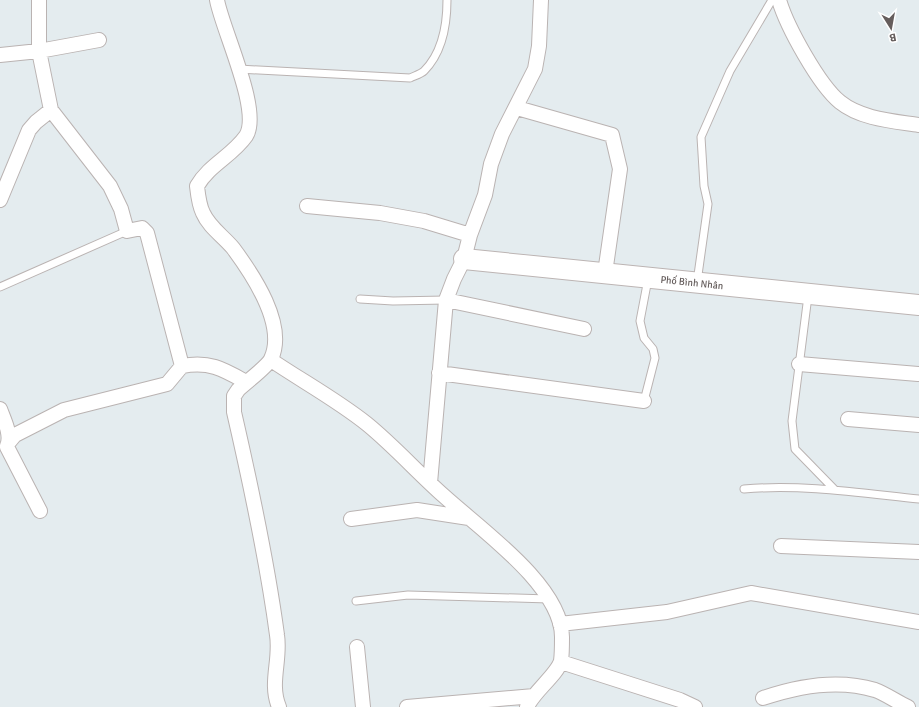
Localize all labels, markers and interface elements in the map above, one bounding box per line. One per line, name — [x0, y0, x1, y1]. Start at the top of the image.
north arrow — [871, 8, 911, 48]
text: B — [888, 30, 897, 44]
street label: Phố Bình Nhân — [660, 274, 724, 292]

